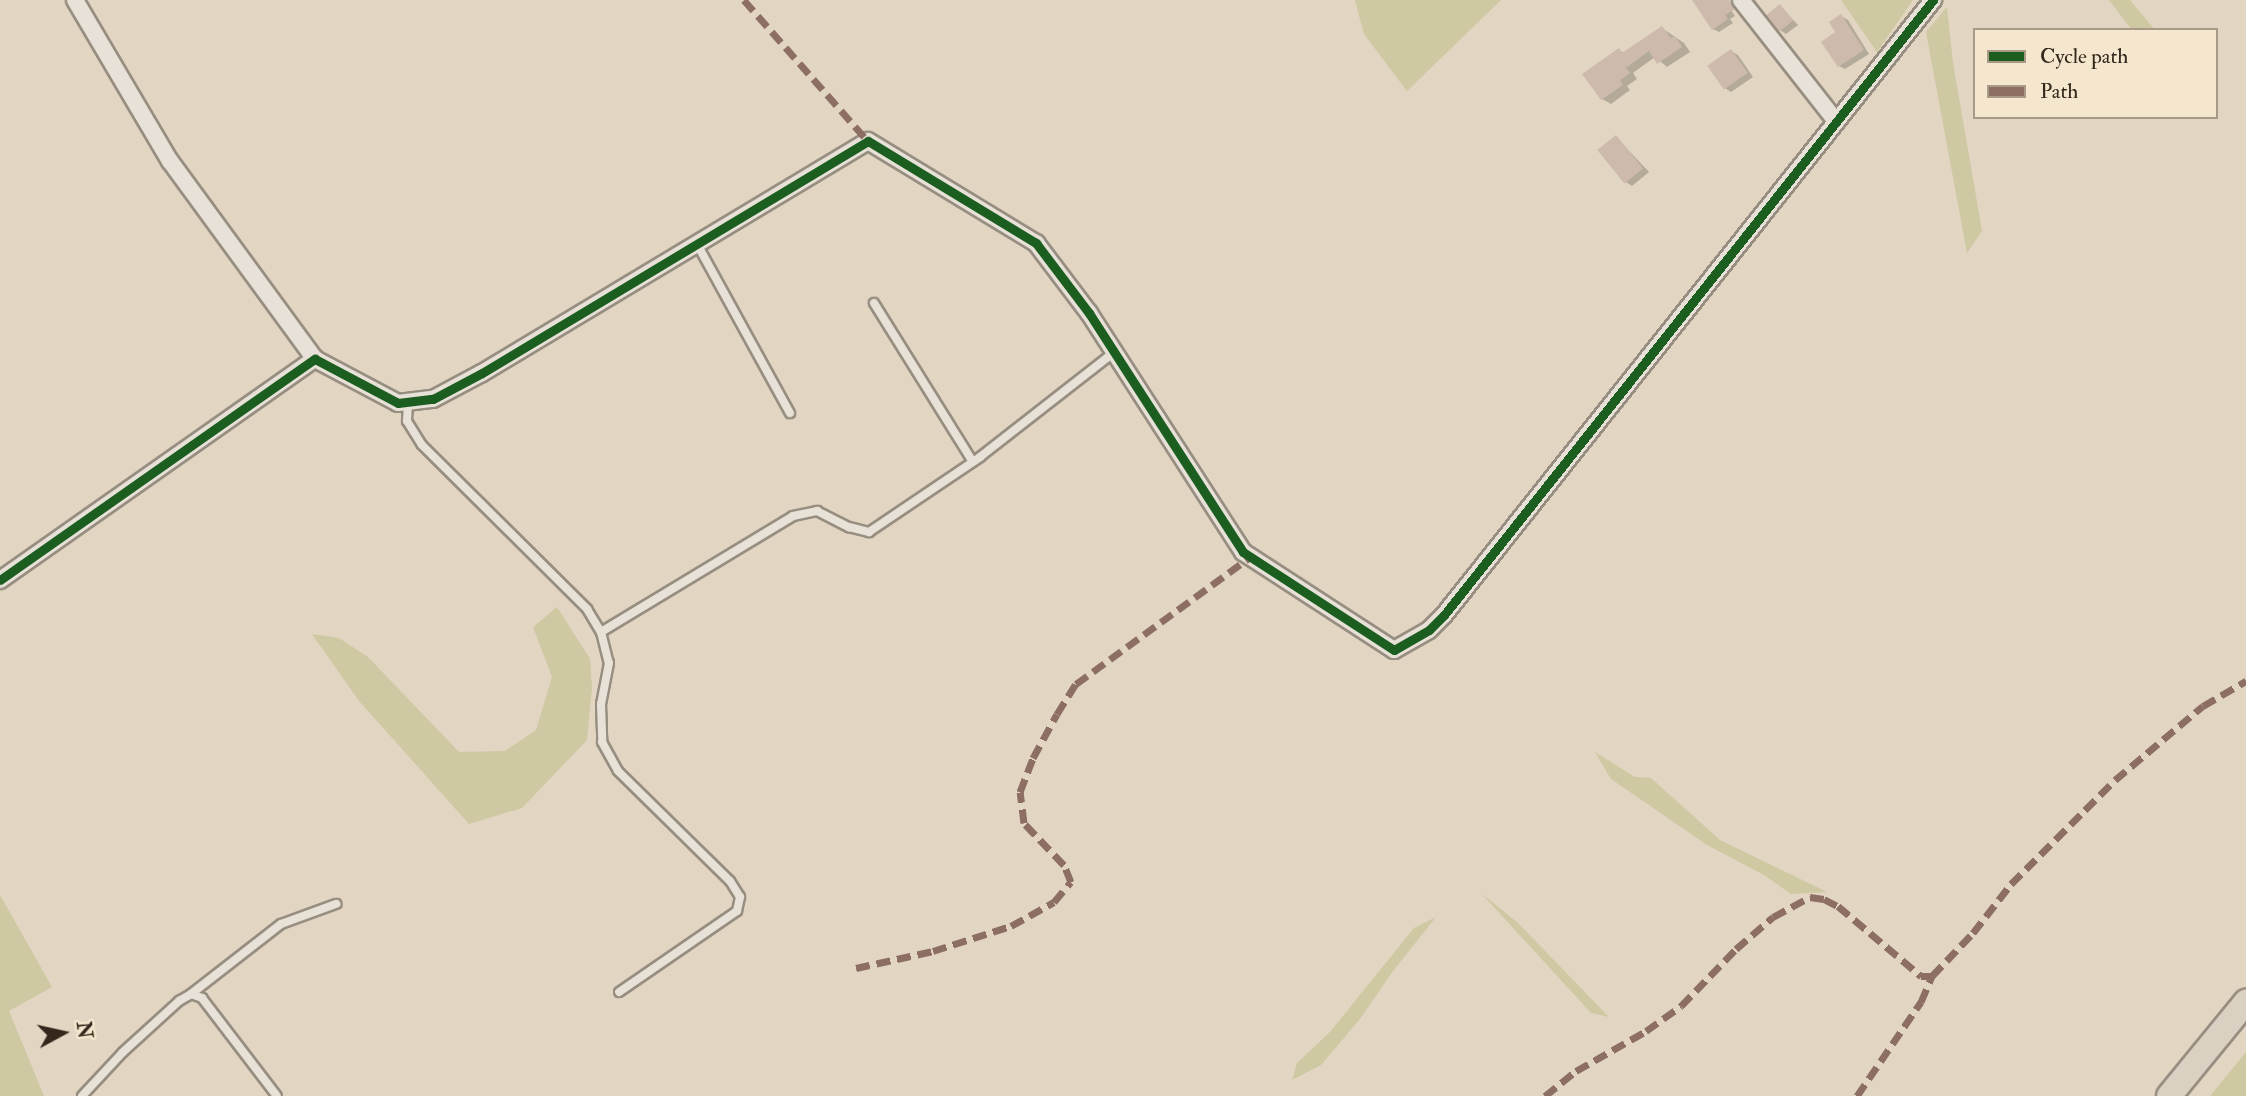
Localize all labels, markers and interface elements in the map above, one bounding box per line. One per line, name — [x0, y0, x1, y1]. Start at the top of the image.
legend — [1973, 28, 2218, 119]
text: Cycle path — [2040, 43, 2128, 70]
text: Path — [2040, 78, 2078, 105]
north arrow — [28, 998, 98, 1068]
text: N — [71, 1020, 97, 1040]

